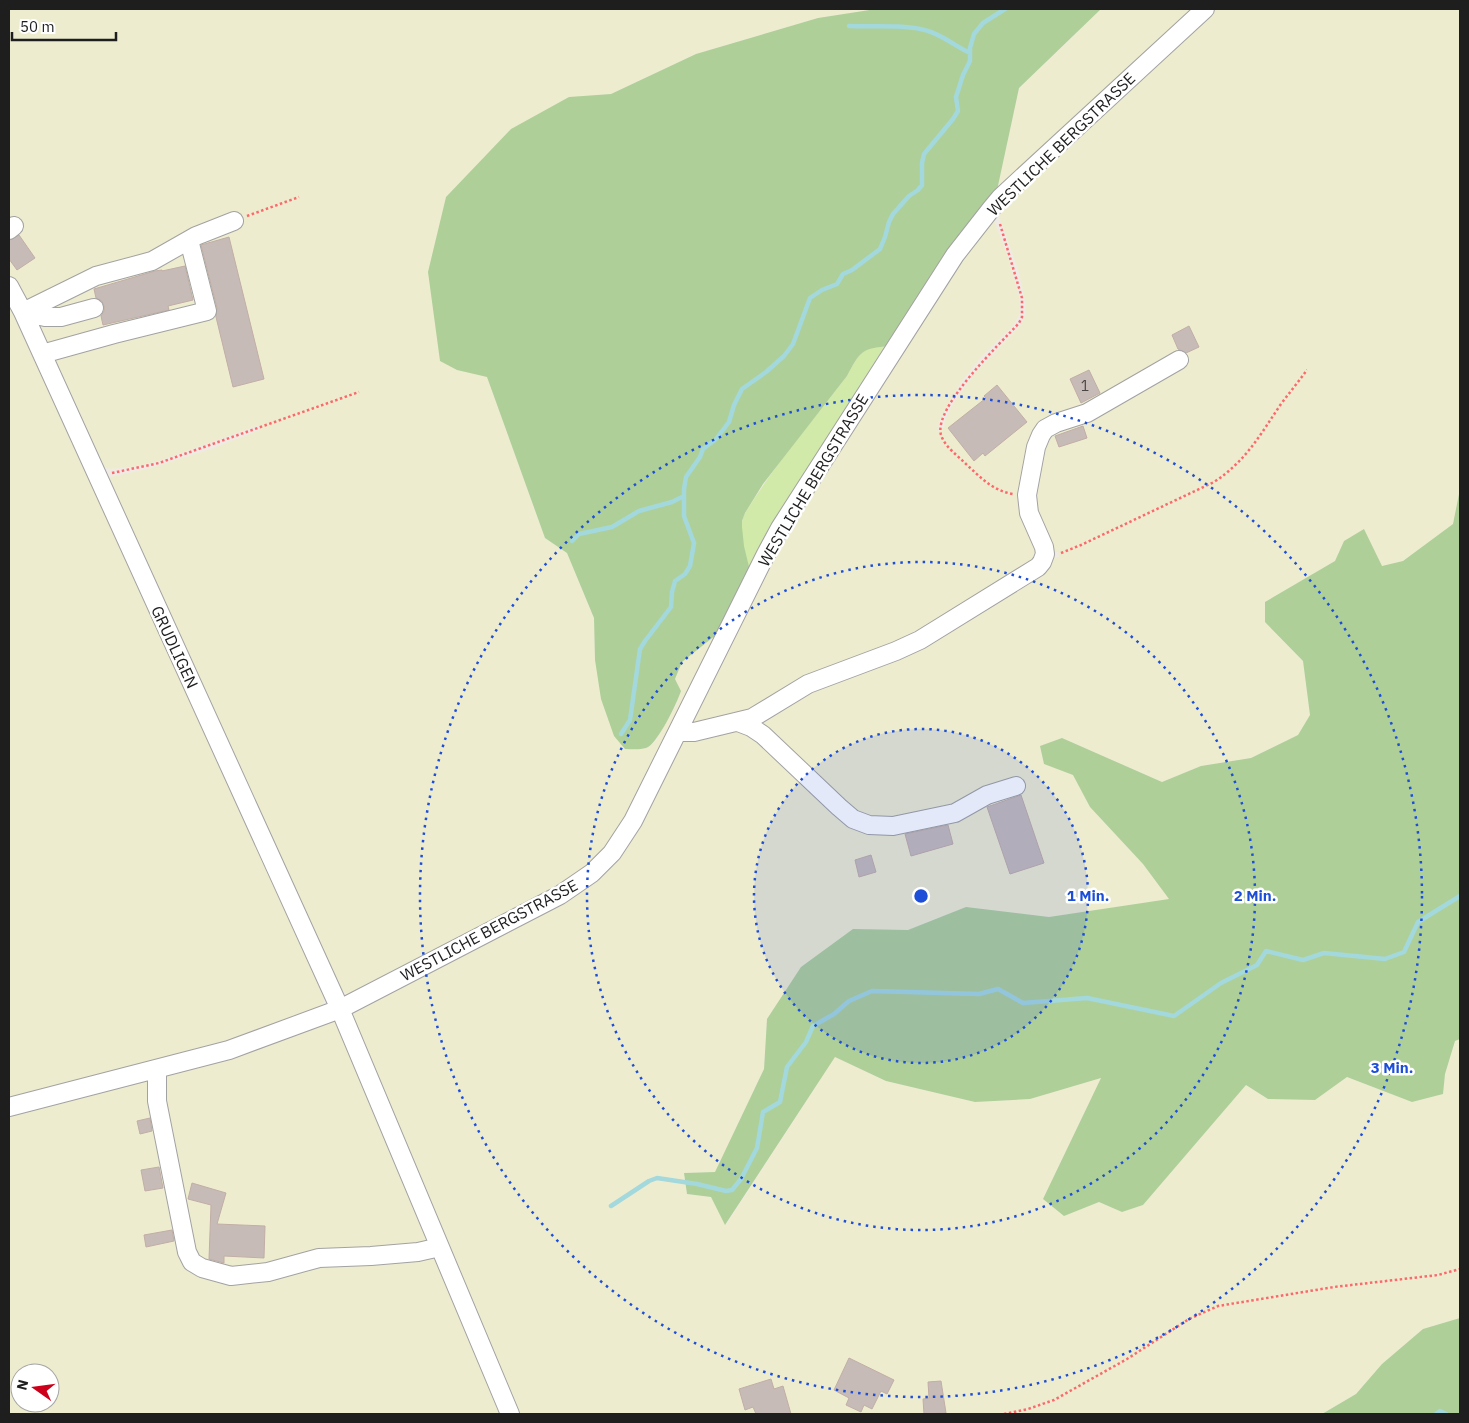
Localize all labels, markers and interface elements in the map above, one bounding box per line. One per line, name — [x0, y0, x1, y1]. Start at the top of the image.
scale bar — [12, 10, 116, 42]
text: 50 m — [20, 17, 55, 36]
street label: WESTLICHE BERGSTRASSE — [983, 68, 1139, 220]
house number: 1 — [1081, 377, 1089, 395]
street label: WESTLICHE BERGSTRASSE — [753, 390, 873, 570]
street label: GRUDLIGEN — [147, 602, 203, 692]
street label: WESTLICHE BERGSTRASSE — [397, 875, 581, 985]
text: 1 Min. — [1067, 886, 1109, 905]
text: 2 Min. — [1234, 886, 1276, 905]
centre of rings — [912, 887, 930, 905]
text: 3 Min. — [1371, 1058, 1413, 1077]
north arrow — [10, 1363, 60, 1413]
text: N — [12, 1378, 32, 1392]

